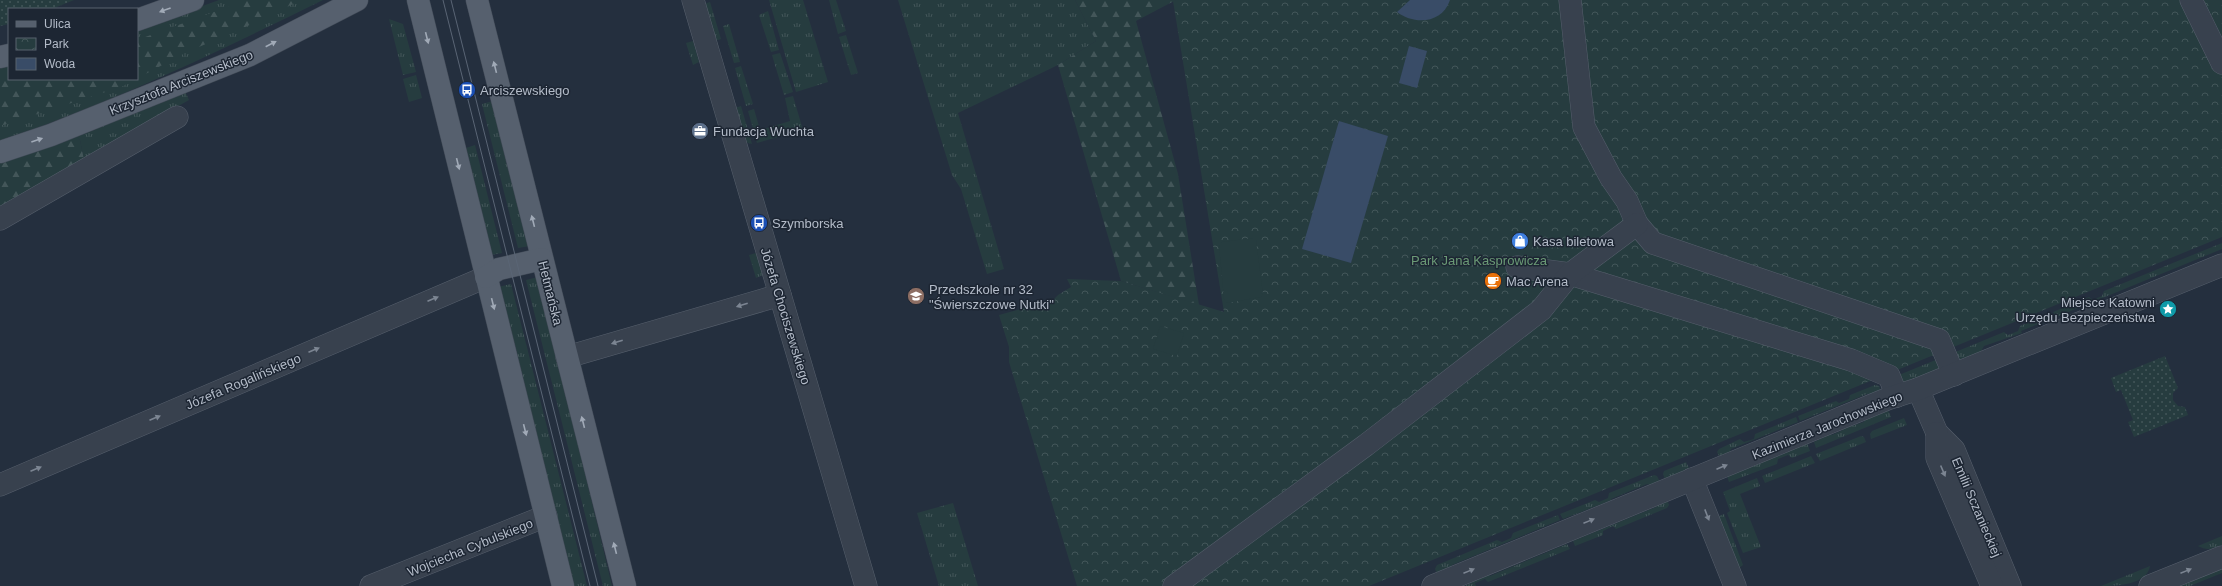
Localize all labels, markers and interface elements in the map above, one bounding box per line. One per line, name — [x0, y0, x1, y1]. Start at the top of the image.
legend — [8, 8, 138, 80]
one-way arrow — [159, 8, 171, 14]
text: Ulica — [44, 17, 71, 31]
one-way arrow — [424, 32, 430, 44]
text: Park — [44, 37, 70, 51]
one-way arrow — [265, 41, 277, 47]
street label: Krzysztofa Arciszewskiego — [107, 47, 255, 118]
text: Woda — [44, 57, 75, 71]
one-way arrow — [492, 61, 498, 73]
bus stop icon: Arciszewskiego — [457, 80, 477, 100]
place label: Arciszewskiego — [480, 83, 570, 98]
office icon: Fundacja Wuchta — [690, 121, 710, 141]
place label: Fundacja Wuchta — [713, 124, 815, 139]
one-way arrow — [31, 136, 43, 142]
one-way arrow — [456, 158, 462, 170]
bus stop icon: Szymborska — [749, 213, 769, 233]
one-way arrow — [530, 214, 536, 226]
place label: Szymborska — [772, 216, 844, 231]
shop icon: Kasa biletowa — [1510, 231, 1530, 251]
place label: Kasa biletowa — [1533, 234, 1615, 249]
street label: Józefa Chociszewskiego — [758, 246, 814, 386]
park label: Park Jana Kasprowicza — [1411, 253, 1548, 268]
street label: Hetmańska — [535, 259, 566, 328]
cafe icon: Mac Arena — [1483, 271, 1503, 291]
place label: Mac Arena — [1506, 274, 1569, 289]
place label: Przedszkole nr 32 "Świerszczowe Nutki" — [929, 282, 1054, 312]
school or university icon: Przedszkole nr 32 "Świerszczowe Nutki" — [906, 286, 926, 306]
place label: Miejsce Katowni Urzędu Bezpieczeństwa — [2016, 295, 2156, 325]
one-way arrow — [427, 296, 439, 303]
one-way arrow — [490, 298, 496, 310]
place icon: Miejsce Katowni Urzędu Bezpieczeństwa — [2158, 299, 2178, 319]
one-way arrow — [736, 302, 748, 308]
one-way arrow — [611, 339, 623, 345]
one-way arrow — [308, 347, 320, 353]
street label: Józefa Rogalińskiego — [183, 350, 303, 413]
street label: Kazimierza Jarochowskiego — [1750, 388, 1905, 463]
one-way arrow — [150, 415, 161, 421]
one-way arrow — [580, 416, 586, 428]
one-way arrow — [522, 424, 528, 436]
street label: Emilii Sczanieckiej — [1949, 455, 2004, 559]
one-way arrow — [1717, 463, 1729, 469]
one-way arrow — [1940, 465, 1946, 476]
one-way arrow — [30, 466, 41, 472]
one-way arrow — [1704, 510, 1710, 521]
street label: Wojciecha Cybulskiego — [405, 515, 535, 580]
one-way arrow — [1584, 518, 1596, 524]
one-way arrow — [612, 542, 618, 554]
one-way arrow — [1463, 568, 1474, 574]
one-way arrow — [2180, 568, 2192, 574]

